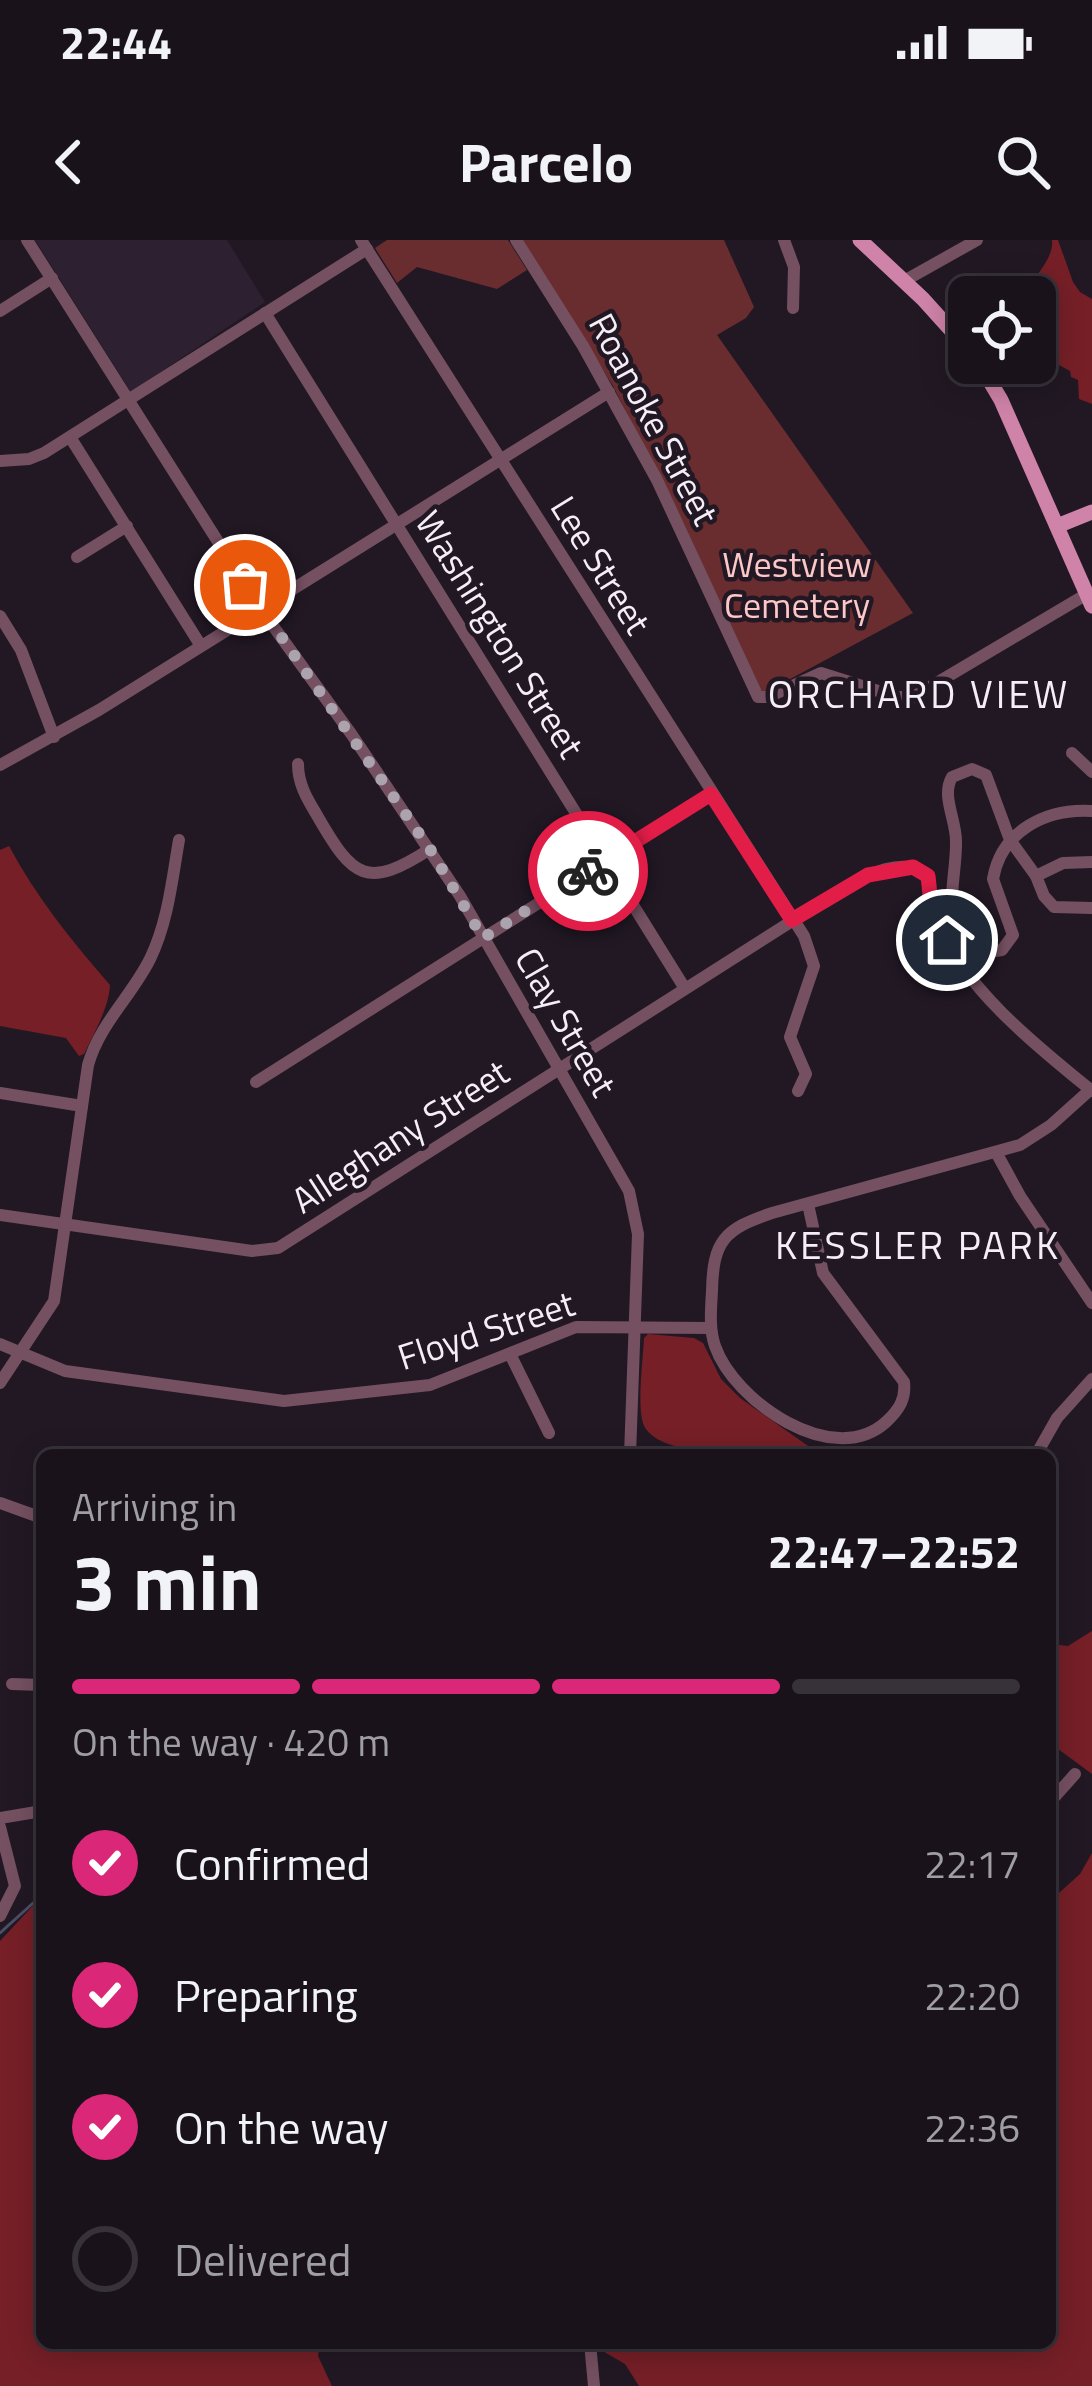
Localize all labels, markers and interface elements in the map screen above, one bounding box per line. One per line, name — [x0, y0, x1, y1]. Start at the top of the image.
text: 22:44 — [60, 8, 172, 76]
text: Parcelo — [459, 121, 633, 203]
icon: back — [36, 129, 102, 195]
icon: search — [990, 129, 1056, 195]
map controls — [948, 276, 1056, 384]
button: locate — [948, 276, 1056, 384]
street label: Roanoke Street — [575, 303, 734, 535]
street label: Lee Street — [537, 485, 666, 645]
street label: Washington Street — [402, 499, 599, 769]
pin — [194, 534, 296, 636]
park label: Westview Cemetery — [722, 536, 872, 632]
icon: bag — [212, 552, 278, 618]
district label: ORCHARD VIEW — [768, 664, 1070, 723]
courier — [528, 811, 648, 931]
icon: bike — [555, 838, 621, 904]
pin — [896, 889, 998, 991]
icon: home — [914, 907, 980, 973]
street label: Clay Street — [502, 937, 631, 1107]
street label: Alleghany Street — [280, 1044, 520, 1227]
district label: KESSLER PARK — [775, 1215, 1061, 1274]
street label: Floyd Street — [390, 1275, 582, 1384]
text: Arriving in — [72, 1477, 237, 1536]
text: 22:47–22:52 — [768, 1517, 1020, 1585]
text: 3 min — [72, 1522, 262, 1640]
text: On the way · 420 m — [72, 1712, 390, 1771]
text: Confirmed — [174, 1829, 370, 1897]
icon: check — [72, 1830, 138, 1896]
text: 22:17 — [924, 1834, 1020, 1893]
text: Preparing — [174, 1961, 358, 2029]
icon: check — [72, 1962, 138, 2028]
text: 22:20 — [924, 1966, 1020, 2025]
text: On the way — [174, 2093, 388, 2161]
icon: check — [72, 2094, 138, 2160]
text: 22:36 — [924, 2098, 1020, 2157]
text: Delivered — [174, 2225, 352, 2293]

